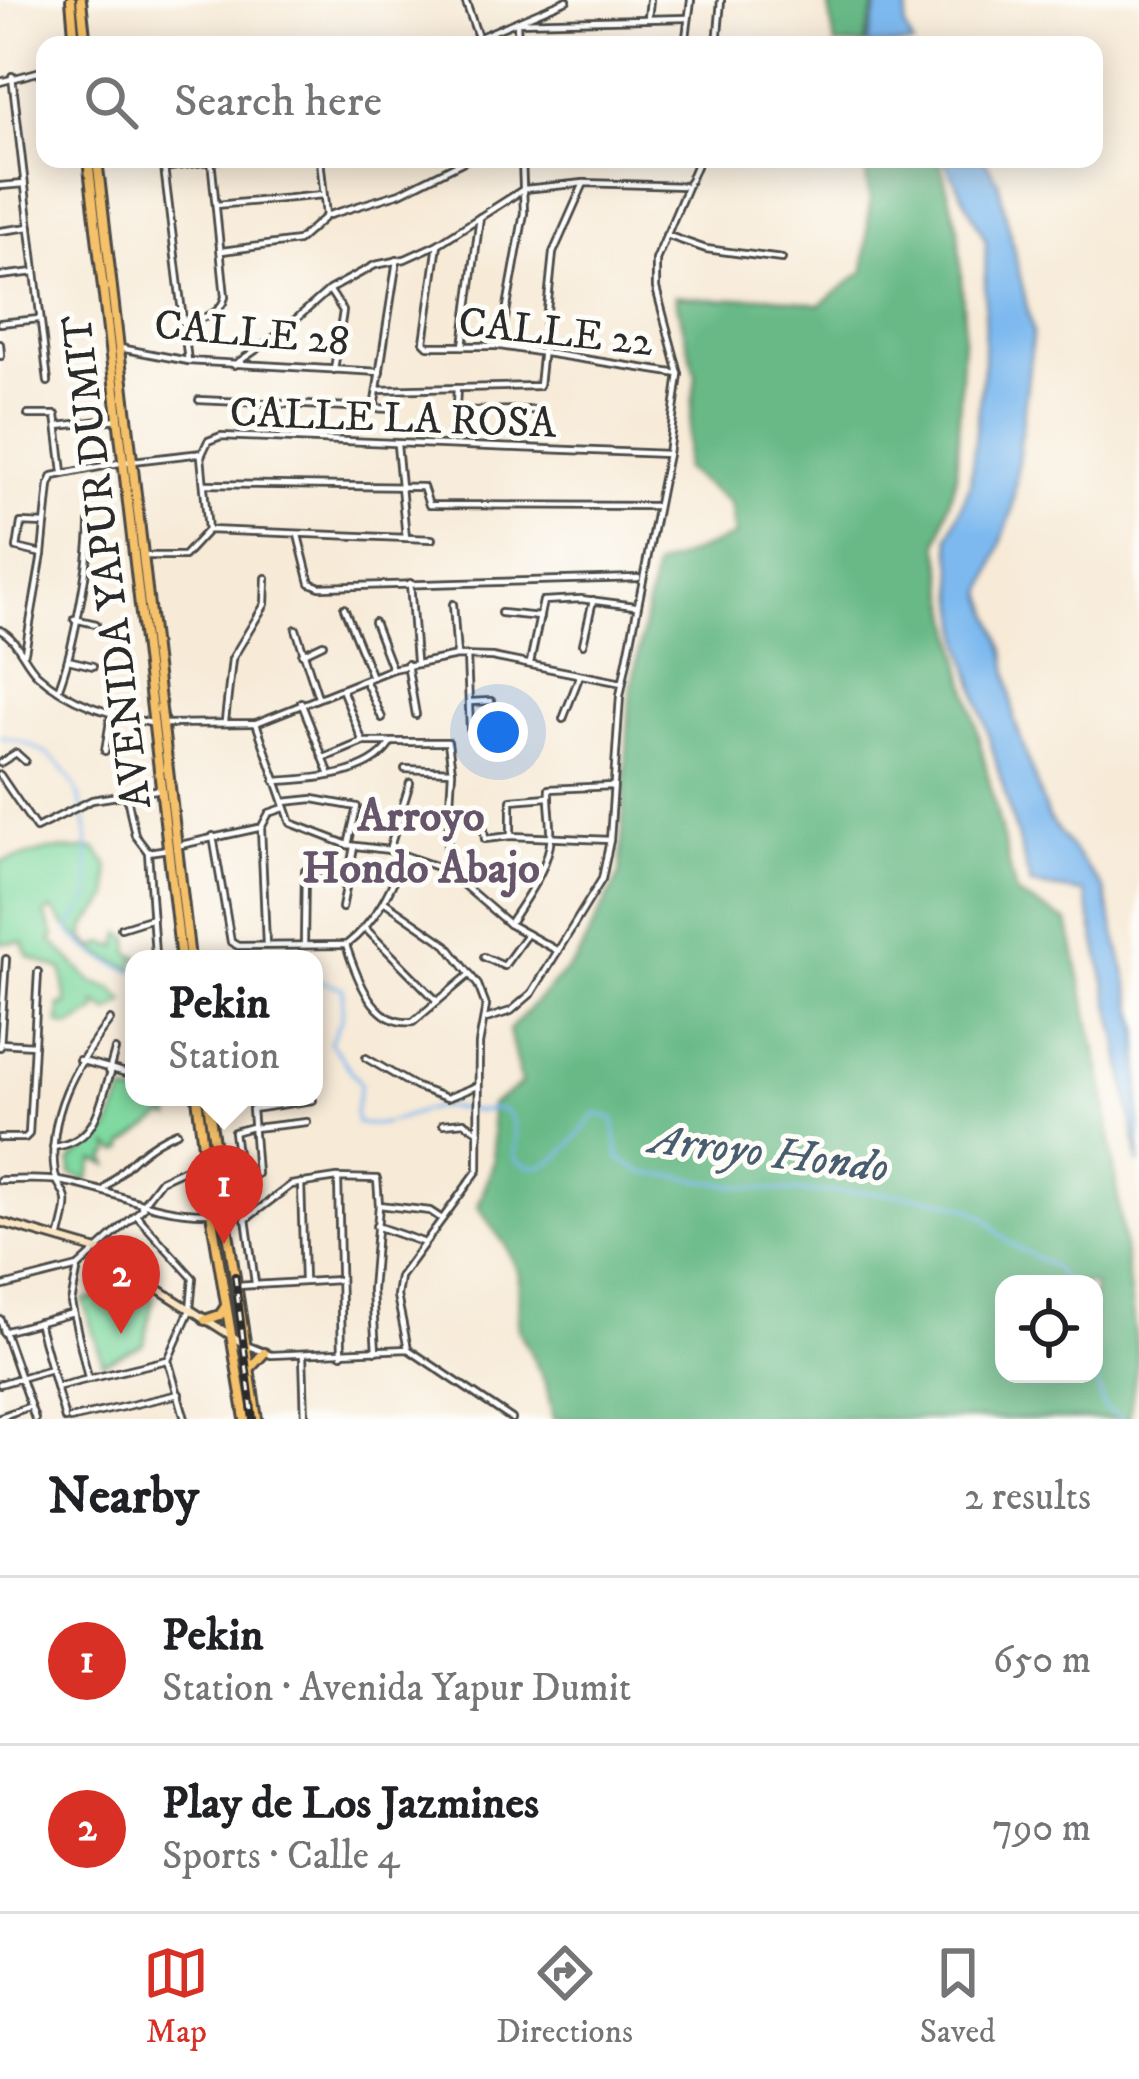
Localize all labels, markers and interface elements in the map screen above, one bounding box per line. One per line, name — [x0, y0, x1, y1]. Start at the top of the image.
search box — [36, 36, 1103, 168]
icon: search — [78, 69, 144, 135]
text: Search here — [174, 74, 382, 130]
street label: CALLE 22 — [456, 297, 656, 369]
street label: CALLE 28 — [152, 300, 351, 368]
street label: AVENIDA YAPUR DUMIT — [52, 312, 164, 812]
street label: CALLE LA ROSA — [229, 387, 558, 451]
your location — [468, 702, 528, 762]
district label: Arroyo Hondo Abajo — [302, 789, 540, 898]
popup — [125, 950, 323, 1106]
text: Pekin — [168, 976, 270, 1032]
text: Station — [168, 1032, 280, 1081]
water label: Arroyo Hondo — [642, 1111, 892, 1196]
pin: 1 — [185, 1145, 263, 1244]
pin: 2 — [82, 1235, 160, 1334]
map controls — [995, 1275, 1103, 1383]
button: locate — [995, 1275, 1103, 1383]
text: Nearby — [48, 1465, 199, 1529]
text: 2 results — [964, 1473, 1091, 1522]
text: Pekin — [162, 1608, 264, 1664]
text: 1 — [80, 1636, 94, 1685]
text: 650 m — [993, 1636, 1091, 1685]
text: Station · Avenida Yapur Dumit — [162, 1664, 631, 1713]
text: Play de Los Jazmines — [162, 1776, 539, 1832]
text: 2 — [77, 1804, 97, 1853]
text: 790 m — [992, 1804, 1091, 1853]
text: Sports · Calle 4 — [162, 1832, 400, 1881]
tab: Map — [143, 1940, 209, 2053]
tab: Directions — [496, 1940, 633, 2053]
tab: Saved — [920, 1940, 996, 2053]

